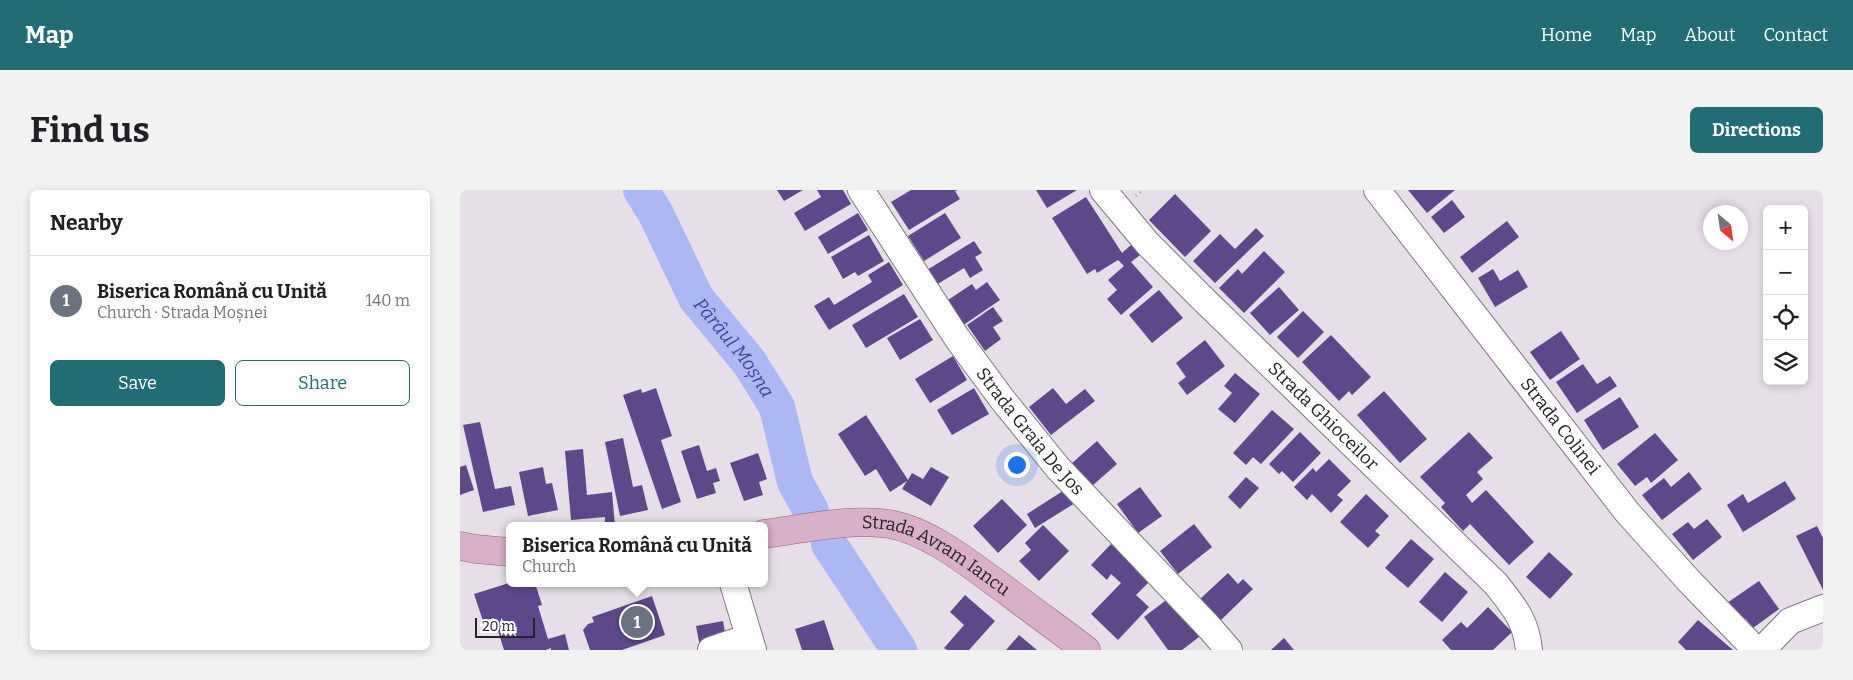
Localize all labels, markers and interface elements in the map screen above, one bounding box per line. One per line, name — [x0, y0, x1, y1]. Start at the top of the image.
text: Map — [25, 21, 74, 49]
text: Home — [1541, 24, 1592, 46]
text: Map — [1620, 24, 1656, 46]
text: About — [1684, 24, 1735, 46]
text: Contact — [1763, 24, 1828, 46]
button: Directions — [1690, 107, 1823, 153]
text: Find us — [30, 109, 150, 151]
north arrow — [1703, 205, 1748, 250]
map controls — [1763, 205, 1808, 385]
button: + — [1763, 205, 1808, 250]
text: Nearby — [50, 210, 123, 236]
button: − — [1763, 250, 1808, 295]
text: Biserica Română cu Unită — [97, 280, 327, 303]
text: 1 — [63, 291, 69, 310]
text: 140 m — [365, 291, 410, 310]
water label: Pârâul Moșna — [689, 293, 780, 401]
button: locate — [1763, 295, 1808, 340]
text: Church · Strada Moșnei — [97, 303, 267, 322]
button: layers — [1763, 340, 1808, 385]
street label: Strada Ghioceilor — [1263, 357, 1383, 475]
button: Save — [50, 360, 225, 406]
button: Share — [235, 360, 410, 406]
street label: Strada Graia De Jos — [972, 363, 1089, 500]
street label: Strada Colinei — [1516, 373, 1605, 479]
your location — [1004, 452, 1030, 478]
street label: Strada Avram Iancu — [862, 511, 1014, 600]
popup — [506, 522, 768, 587]
text: Biserica Română cu Unită — [522, 534, 752, 557]
text: Church — [522, 557, 576, 576]
pin: 1 — [621, 603, 653, 641]
scale bar — [475, 615, 535, 638]
text: 20 m — [482, 618, 515, 635]

